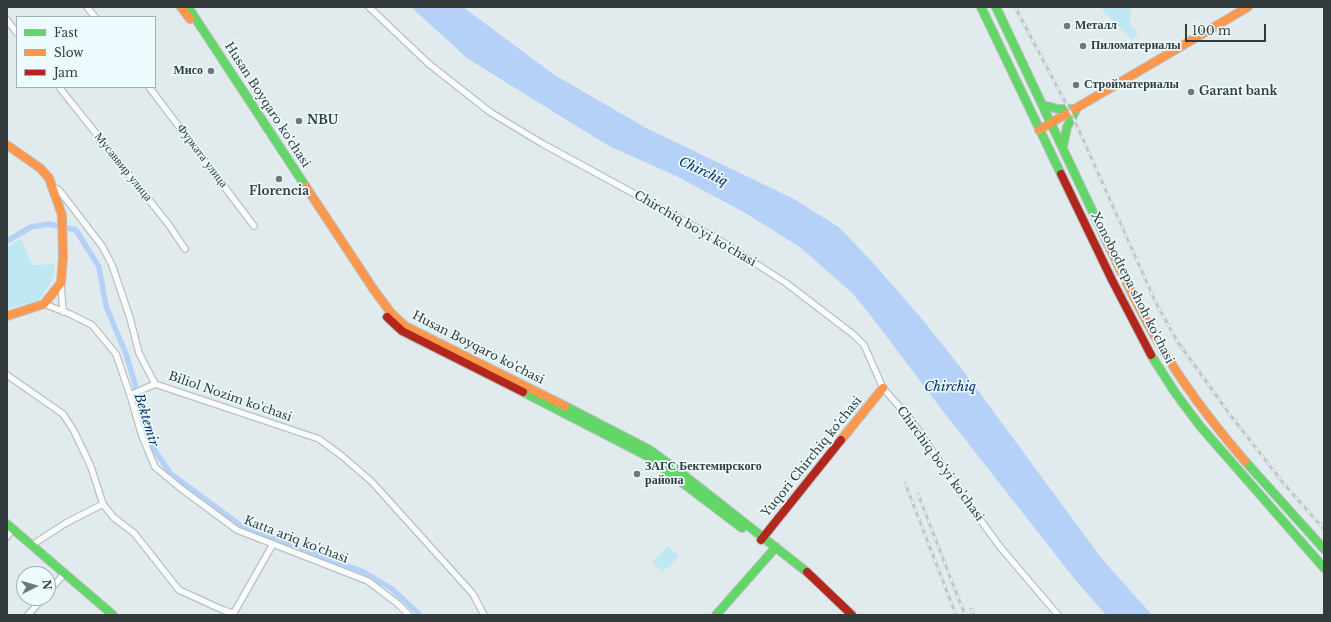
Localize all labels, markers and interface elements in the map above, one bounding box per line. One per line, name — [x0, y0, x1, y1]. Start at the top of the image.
legend — [16, 16, 156, 88]
scale bar — [1187, 16, 1268, 42]
place label: Металл — [1075, 19, 1117, 33]
marker: Металл — [1062, 21, 1072, 31]
text: 100 m — [1192, 23, 1231, 38]
text: Fast — [54, 25, 78, 40]
place label: Пиломатериалы — [1091, 39, 1181, 53]
street label: Husan Boyqaro ko'chasi — [221, 40, 313, 170]
marker: Пиломатериалы — [1078, 41, 1088, 51]
text: Slow — [54, 45, 83, 60]
place label: Мисо — [173, 64, 203, 78]
text: Jam — [54, 65, 78, 80]
marker: Мисо — [206, 66, 216, 76]
place label: Стройматериалы — [1084, 78, 1179, 92]
marker: Стройматериалы — [1071, 80, 1081, 90]
place label: Garant bank — [1199, 85, 1277, 99]
marker: Garant bank — [1186, 87, 1196, 97]
place label: NBU — [307, 114, 338, 128]
marker: NBU — [294, 116, 304, 126]
street label: Фурката улица — [173, 121, 231, 191]
street label: Мусаввир улица — [91, 130, 155, 204]
water label: Chirchiq — [676, 154, 730, 190]
marker: Florencia — [274, 174, 284, 184]
place label: Florencia — [249, 185, 309, 199]
street label: Chirchiq bo'yi ko'chasi — [631, 188, 759, 270]
street label: Xonobodtepa shoh ko'chasi — [1088, 210, 1176, 366]
street label: Husan Boyqaro ko'chasi — [410, 308, 546, 388]
street label: Biliol Nozim ko'chasi — [166, 369, 294, 425]
water label: Chirchiq — [924, 379, 976, 395]
water label: Bektemir — [131, 392, 161, 448]
street label: Yuqori Chirchiq ko'chasi — [759, 394, 865, 520]
street label: Chirchiq bo'yi ko'chasi — [893, 404, 987, 524]
place label: ЗАГС Бектемирского района — [645, 460, 762, 488]
marker: ЗАГС Бектемирского района — [632, 469, 642, 479]
street label: Katta ariq ko'chasi — [242, 513, 350, 567]
north arrow — [16, 566, 56, 606]
text: N — [39, 579, 54, 591]

